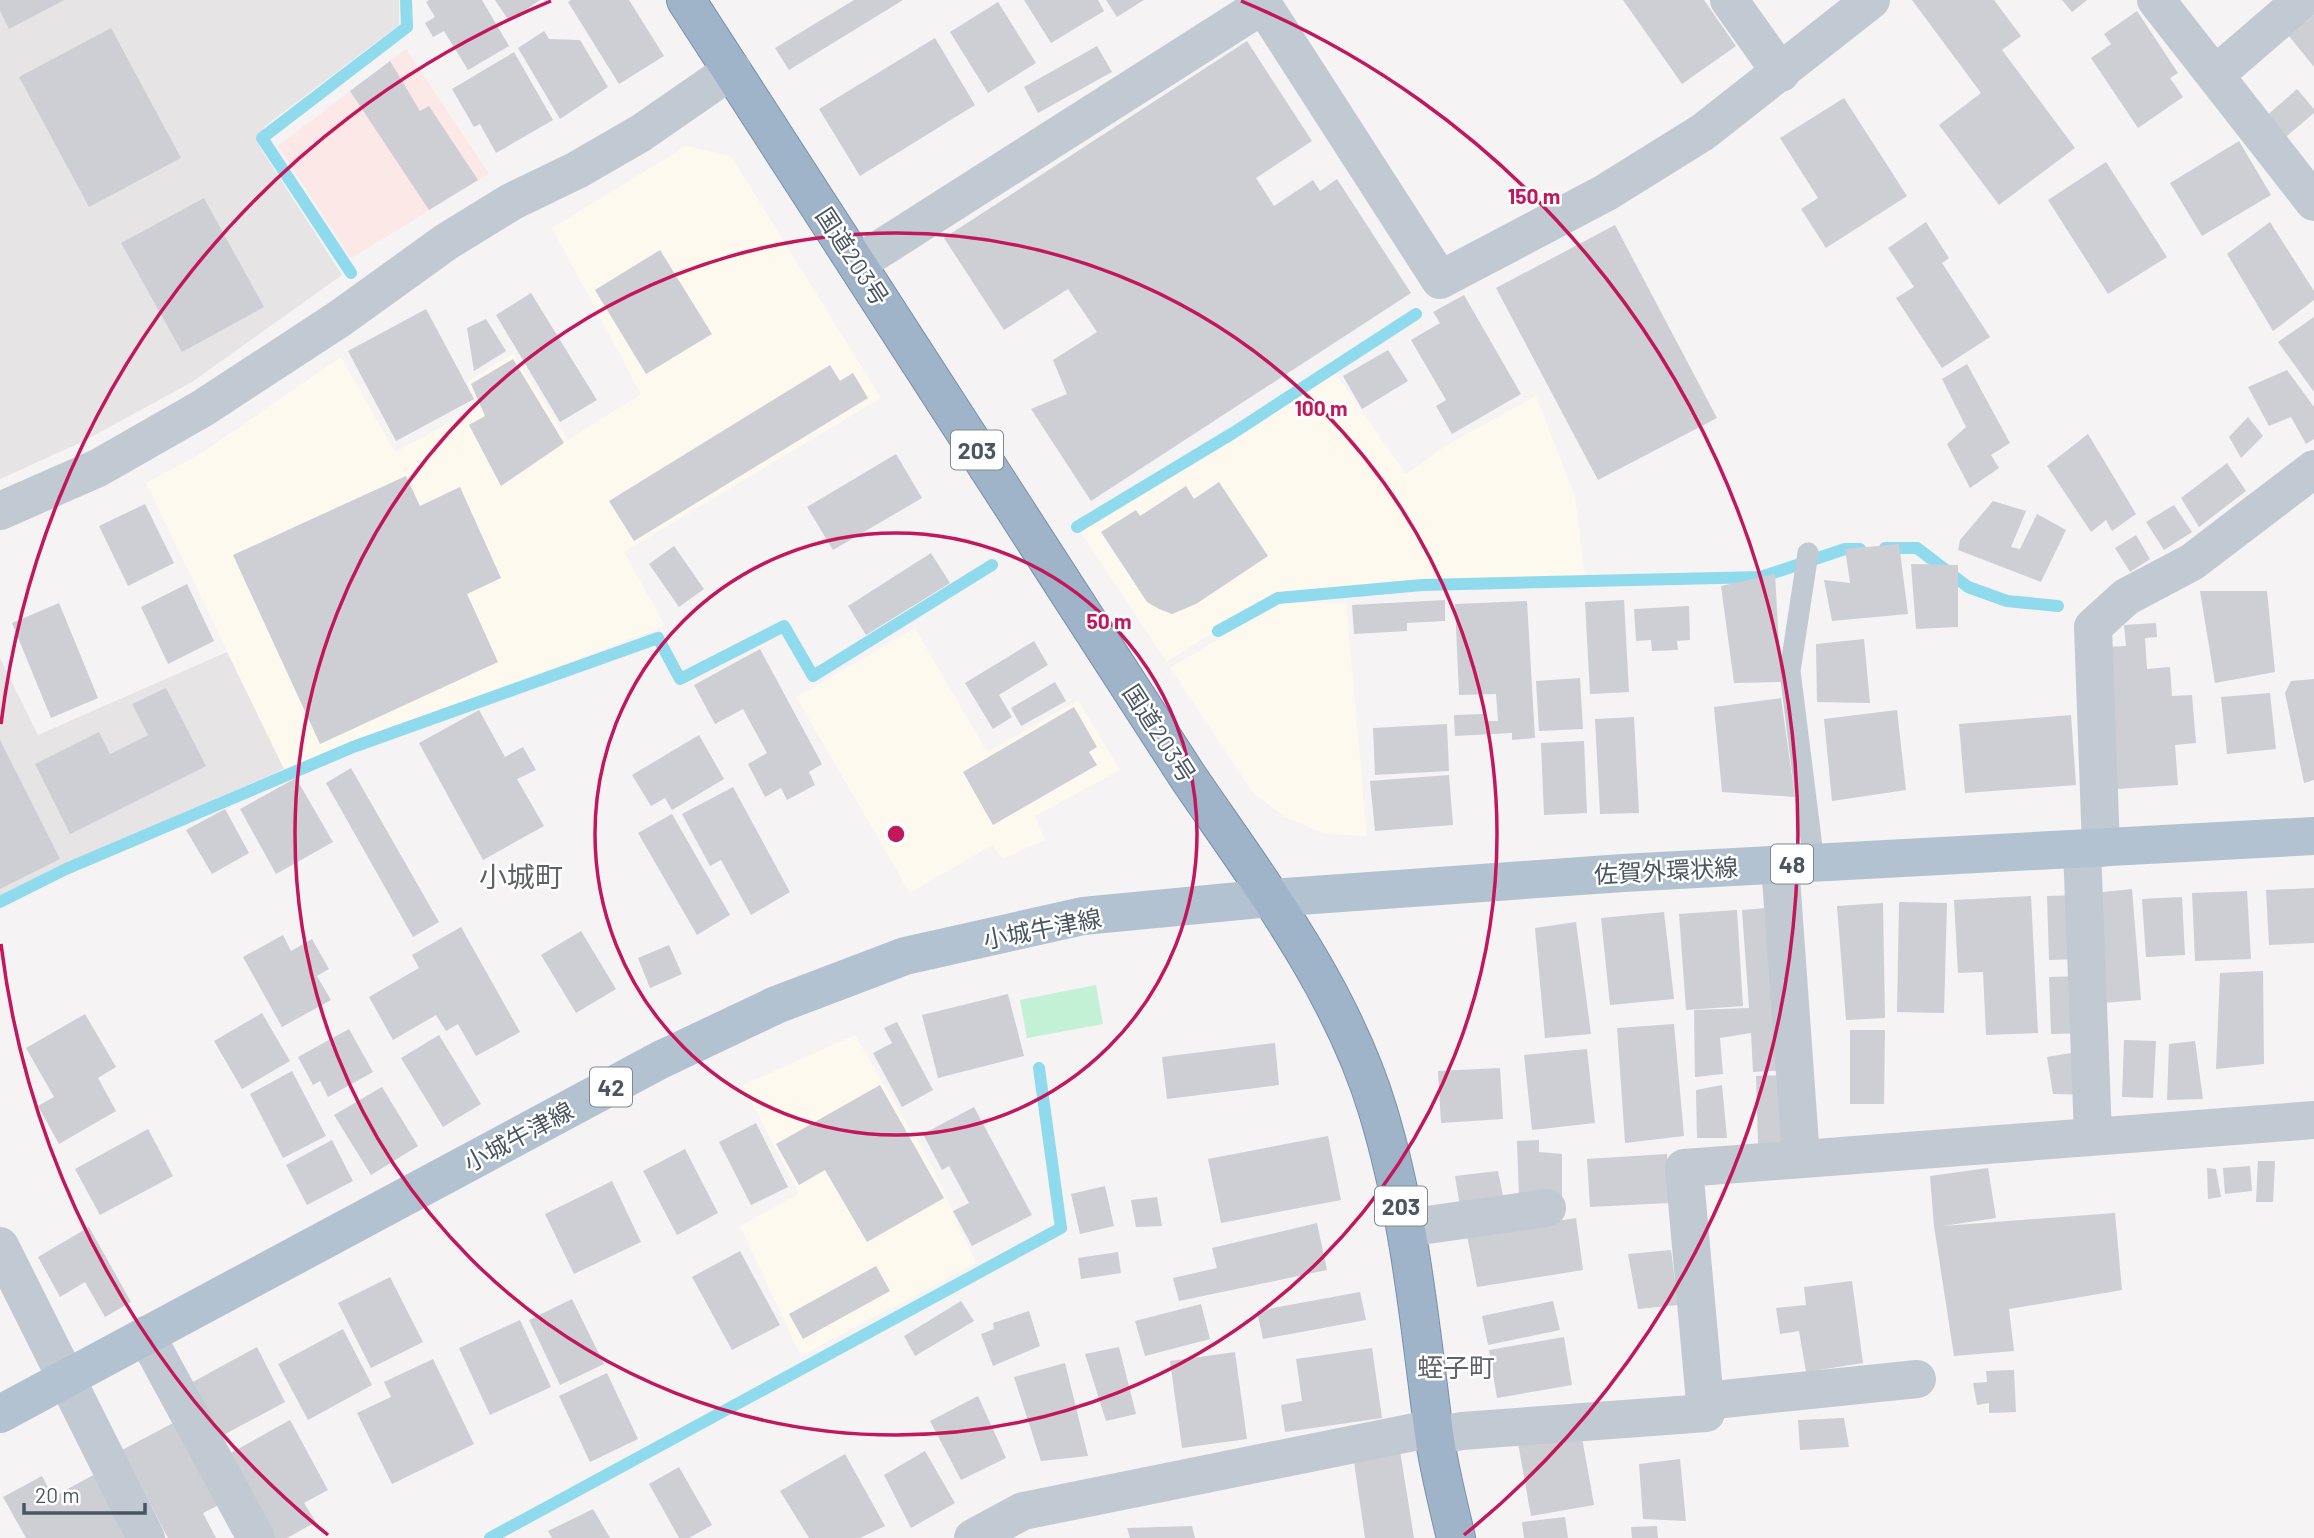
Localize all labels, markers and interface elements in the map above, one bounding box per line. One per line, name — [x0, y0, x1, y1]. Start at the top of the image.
text: 150 m — [1508, 183, 1560, 208]
street label: 国道203号 — [811, 202, 895, 310]
text: 100 m — [1294, 395, 1348, 420]
road number: 203 — [951, 431, 1003, 470]
text: 50 m — [1086, 608, 1132, 633]
street label: 国道203号 — [1118, 679, 1202, 787]
centre of rings — [884, 822, 908, 846]
road number: 48 — [1771, 844, 1813, 884]
street label: 佐賀外環状線 — [1593, 852, 1739, 888]
district label: 小城町 — [479, 859, 563, 893]
street label: 小城牛津線 — [980, 902, 1104, 954]
road number: 42 — [590, 1068, 632, 1106]
street label: 小城牛津線 — [458, 1095, 578, 1177]
road number: 203 — [1375, 1186, 1427, 1226]
district label: 蛭子町 — [1417, 1351, 1495, 1382]
scale bar — [24, 1472, 145, 1516]
text: 20 m — [35, 1482, 80, 1507]

